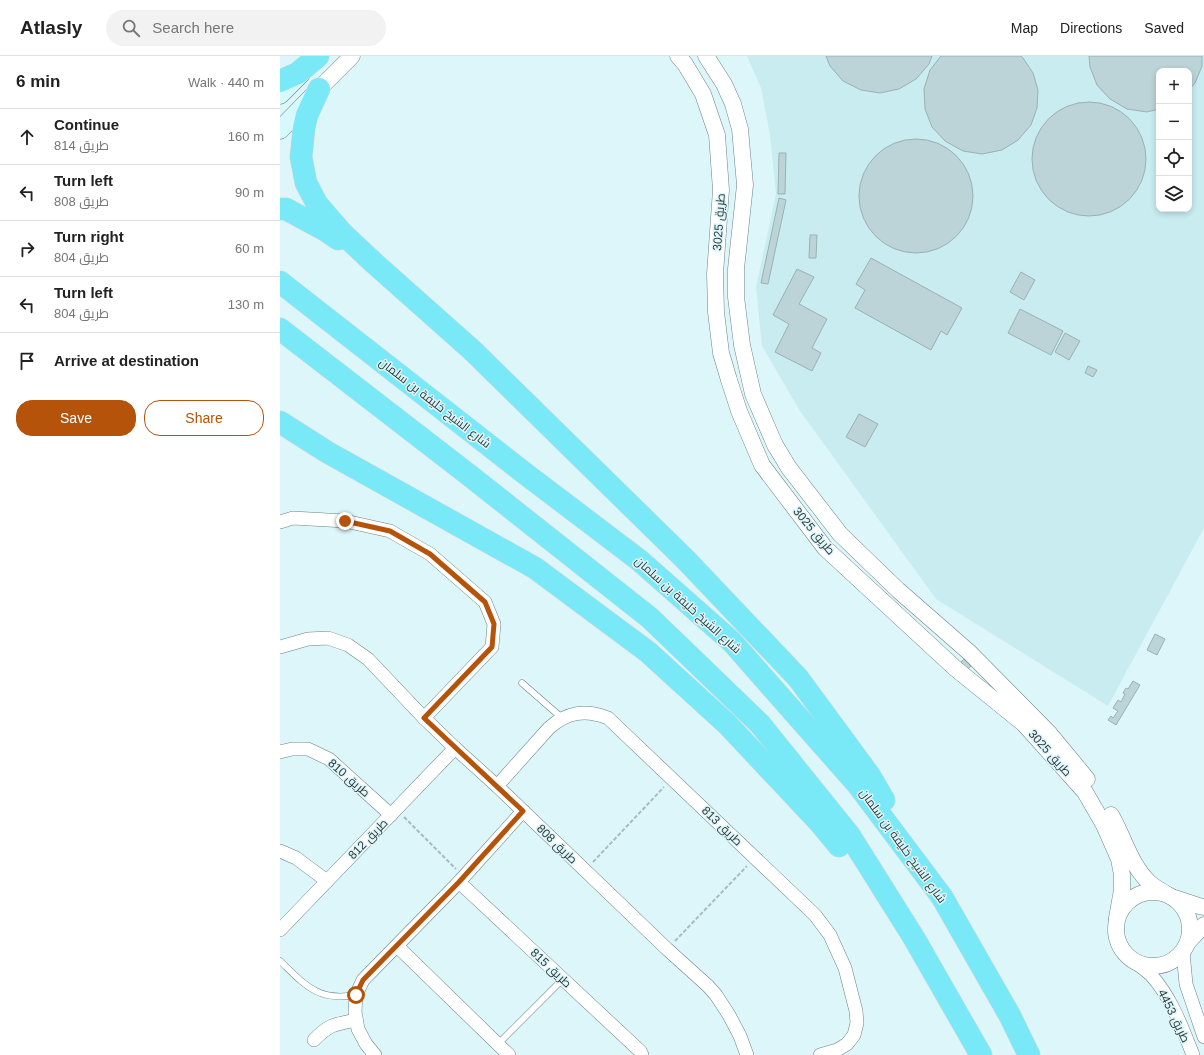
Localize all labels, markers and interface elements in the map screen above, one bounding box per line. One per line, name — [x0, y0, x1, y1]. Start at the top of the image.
search box — [106, 10, 386, 46]
text: Atlasly — [20, 17, 82, 38]
icon: search — [120, 17, 142, 39]
text: Search here — [152, 19, 234, 36]
text: Map — [1011, 20, 1038, 36]
text: Directions — [1060, 20, 1122, 36]
text: Saved — [1144, 20, 1184, 36]
map controls — [1156, 68, 1192, 212]
button: + — [1156, 68, 1192, 104]
text: 6 min — [16, 72, 60, 91]
text: Walk · 440 m — [188, 75, 264, 90]
button: − — [1156, 104, 1192, 140]
text: Continue — [54, 116, 119, 133]
icon: ahead — [16, 126, 38, 148]
text: 160 m — [228, 129, 264, 144]
text: طريق 814 — [54, 138, 109, 153]
button: locate — [1156, 140, 1192, 176]
text: Turn left — [54, 172, 113, 189]
button: layers — [1156, 176, 1192, 212]
icon: left — [16, 182, 38, 204]
text: 90 m — [235, 185, 264, 200]
street label: طريق 3025 — [710, 193, 728, 251]
text: طريق 808 — [54, 194, 109, 209]
text: Turn right — [54, 228, 124, 245]
icon: right — [16, 238, 38, 260]
text: 60 m — [235, 241, 264, 256]
text: طريق 804 — [54, 250, 109, 265]
text: Turn left — [54, 284, 113, 301]
icon: left — [16, 294, 38, 316]
text: 130 m — [228, 297, 264, 312]
text: طريق 804 — [54, 306, 109, 321]
icon: arrive — [16, 350, 38, 372]
text: Arrive at destination — [54, 352, 199, 369]
street label: شارع الشيخ خليفة بن سلمان — [376, 355, 494, 452]
button: Save — [16, 400, 136, 436]
button: Share — [144, 400, 264, 436]
street label: طريق 3025 — [790, 504, 838, 558]
route end — [336, 512, 354, 530]
street label: شارع الشيخ خليفة بن سلمان — [631, 554, 744, 657]
street label: طريق 3025 — [1026, 727, 1074, 779]
street label: طريق 810 — [325, 756, 373, 800]
street label: شارع الشيخ خليفة بن سلمان — [856, 786, 949, 907]
street label: طريق 813 — [699, 803, 745, 849]
street label: طريق 812 — [345, 816, 391, 862]
street label: طريق 808 — [534, 821, 580, 867]
street label: طريق 815 — [528, 946, 574, 990]
route start — [347, 986, 365, 1004]
street label: طريق 4453 — [1155, 987, 1193, 1045]

